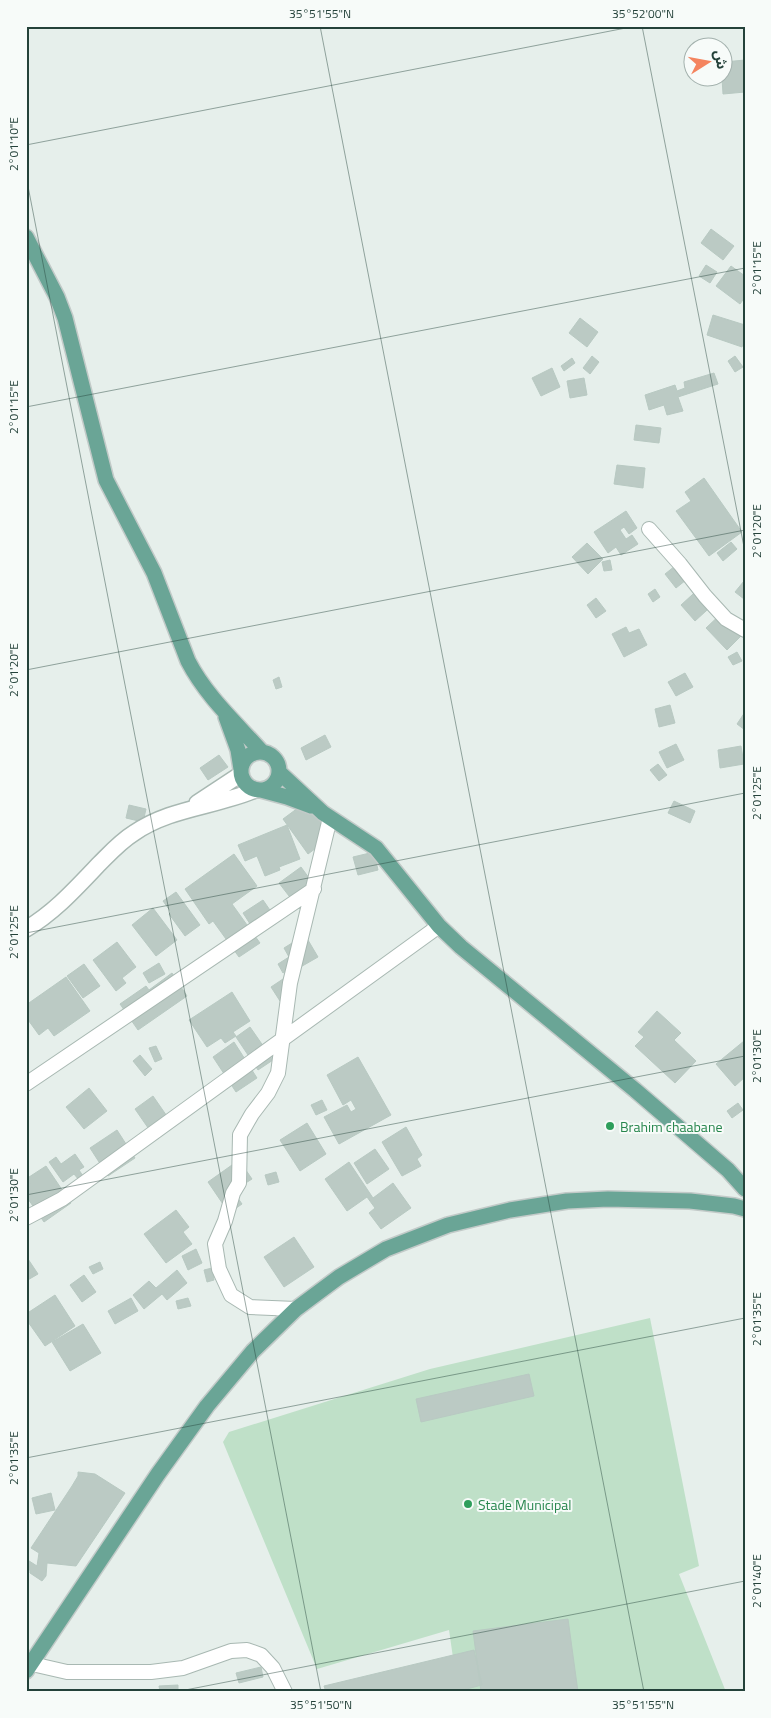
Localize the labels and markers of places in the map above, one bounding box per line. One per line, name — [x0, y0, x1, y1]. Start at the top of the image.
place label: Brahim chaabane — [620, 1116, 722, 1137]
marker: Brahim chaabane — [604, 1120, 616, 1132]
place label: Stade Municipal — [478, 1494, 572, 1515]
marker: Stade Municipal — [462, 1498, 474, 1510]

